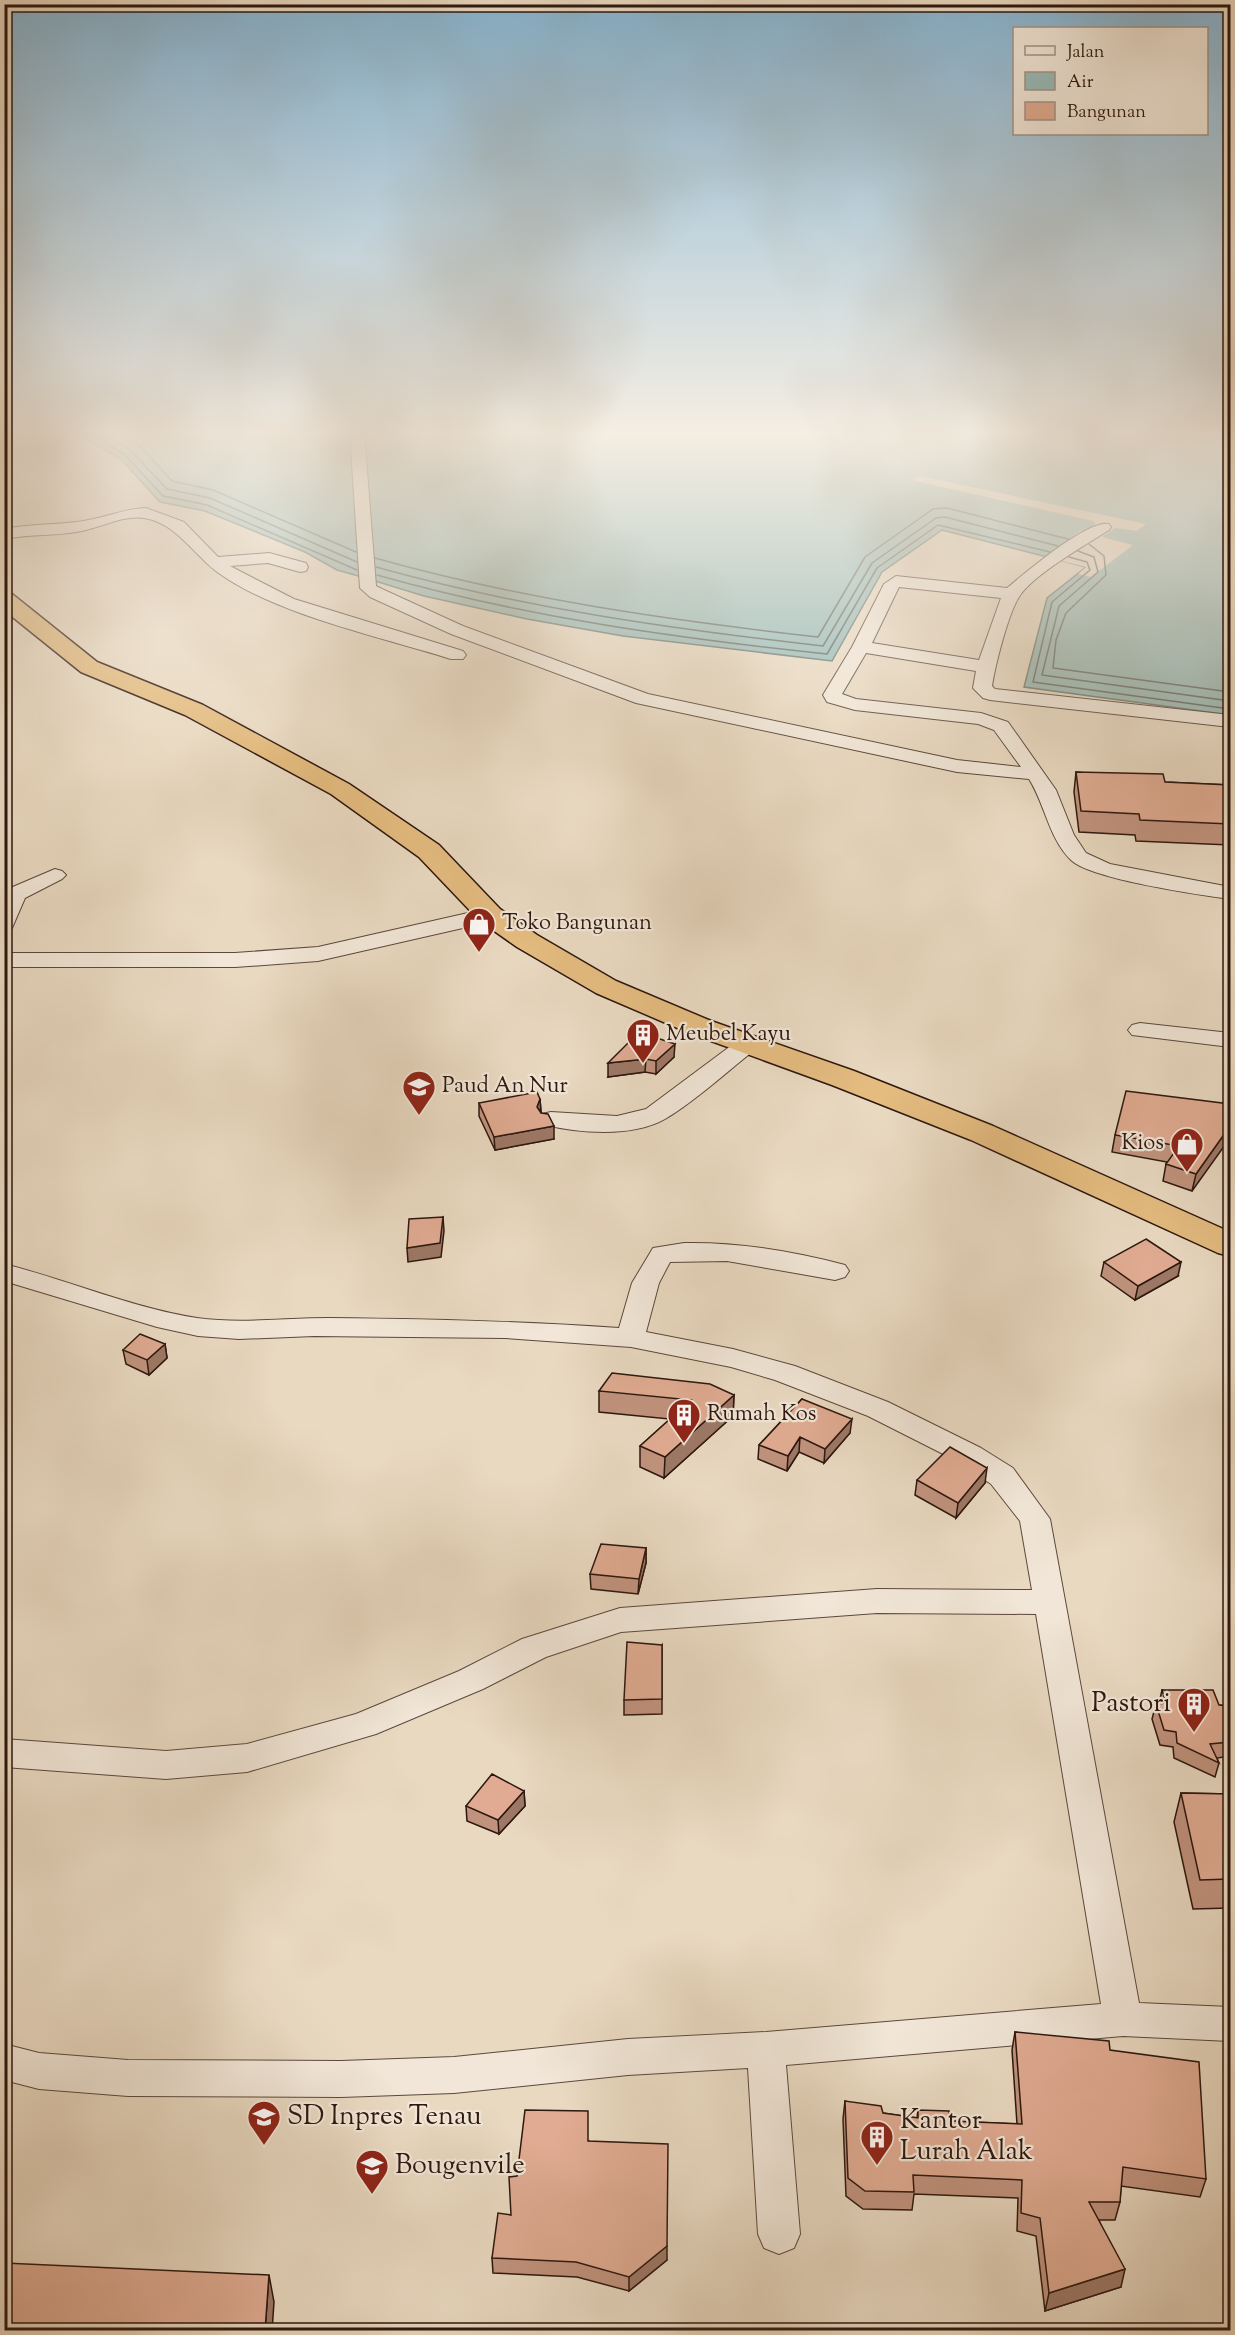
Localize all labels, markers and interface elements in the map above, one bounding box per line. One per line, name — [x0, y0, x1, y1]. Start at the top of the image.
legend — [1013, 27, 1208, 135]
text: Jalan — [1066, 40, 1105, 66]
text: Air — [1067, 70, 1094, 96]
text: Bangunan — [1067, 100, 1146, 126]
shop icon: Toko Bangunan — [461, 906, 497, 953]
place label: Toko Bangunan — [502, 908, 652, 940]
building icon: Meubel Kayu — [625, 1017, 661, 1064]
place label: Meubel Kayu — [666, 1019, 791, 1051]
school or university icon: Paud An Nur — [401, 1069, 437, 1116]
place label: Paud An Nur — [442, 1071, 568, 1103]
shop icon: Kios — [1169, 1126, 1205, 1173]
place label: Kios — [1121, 1128, 1164, 1160]
building icon: Rumah Kos — [666, 1397, 702, 1444]
place label: Rumah Kos — [707, 1399, 816, 1431]
place label: Pastori — [1091, 1685, 1171, 1724]
building icon: Pastori — [1176, 1686, 1212, 1733]
place label: SD Inpres Tenau — [287, 2098, 482, 2137]
school or university icon: SD Inpres Tenau — [246, 2099, 282, 2146]
place label: Kantor Lurah Alak — [900, 2102, 1033, 2172]
building icon: Kantor Lurah Alak — [859, 2119, 895, 2166]
place label: Bougenvile — [395, 2147, 525, 2186]
school or university icon: Bougenvile — [354, 2148, 390, 2195]

